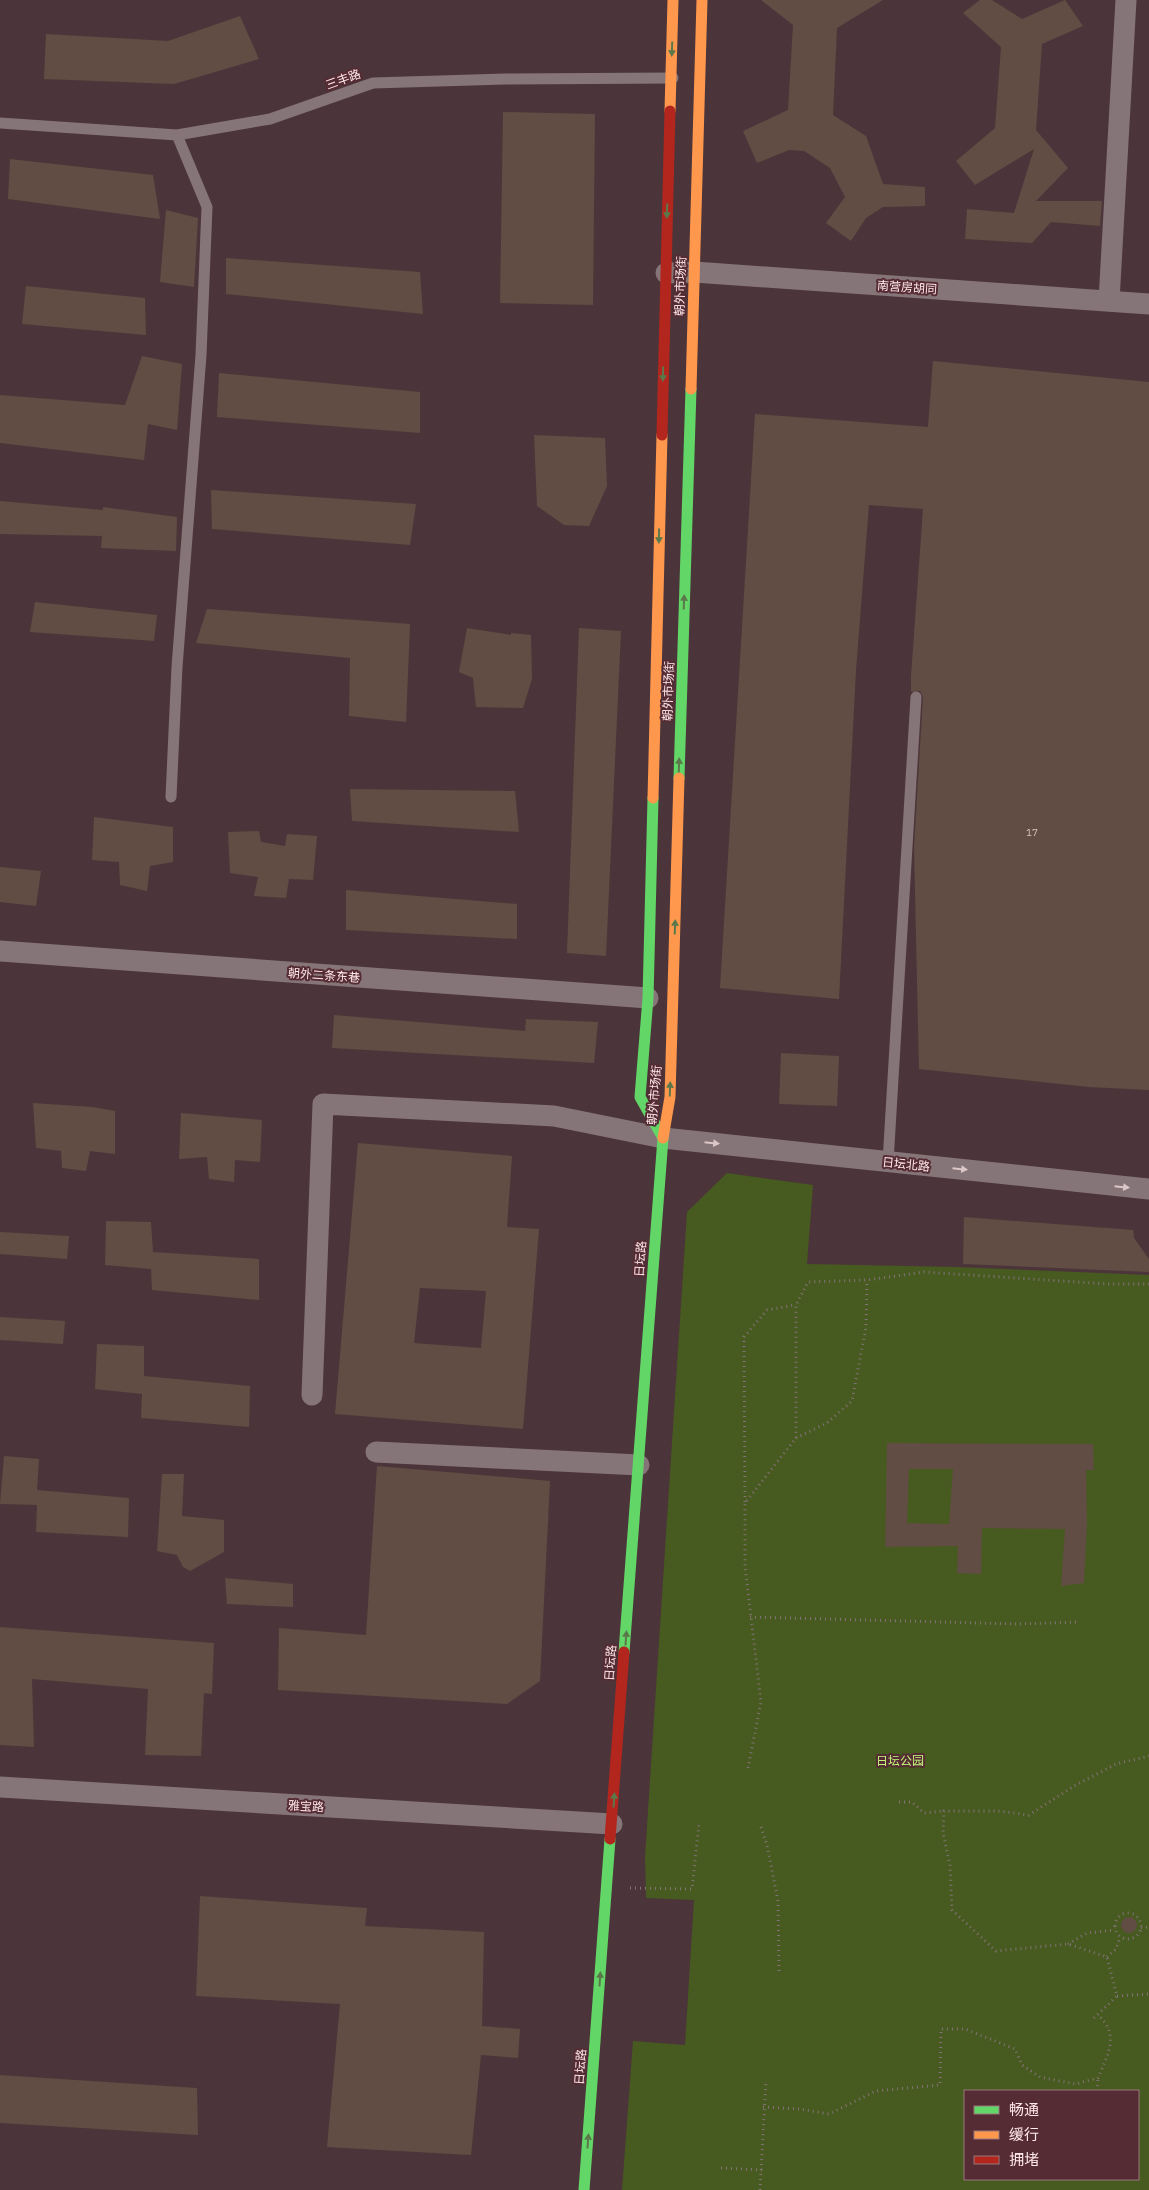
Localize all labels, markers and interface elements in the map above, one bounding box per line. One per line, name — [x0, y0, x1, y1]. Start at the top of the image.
one-way arrow — [668, 41, 676, 57]
street label: 三丰路 — [324, 66, 362, 92]
one-way arrow — [663, 203, 671, 219]
street label: 朝外市场街 — [671, 256, 689, 316]
street label: 南营房胡同 — [877, 277, 937, 297]
one-way arrow — [659, 366, 667, 382]
one-way arrow — [655, 528, 663, 544]
one-way arrow — [680, 594, 688, 610]
street label: 朝外市场街 — [659, 661, 677, 721]
one-way arrow — [676, 756, 684, 772]
house number: 17 — [1026, 826, 1038, 839]
one-way arrow — [671, 919, 679, 935]
street label: 朝外二条东巷 — [288, 965, 360, 985]
street label: 朝外市场街 — [644, 1064, 664, 1126]
one-way arrow — [666, 1081, 674, 1097]
one-way arrow — [704, 1139, 720, 1147]
street label: 日坛北路 — [881, 1154, 931, 1174]
one-way arrow — [953, 1165, 969, 1173]
one-way arrow — [1114, 1183, 1130, 1191]
street label: 日坛路 — [631, 1241, 649, 1277]
one-way arrow — [622, 1630, 630, 1646]
street label: 日坛路 — [601, 1645, 619, 1681]
park label: 日坛公园 — [876, 1753, 924, 1768]
one-way arrow — [610, 1792, 618, 1808]
street label: 雅宝路 — [288, 1798, 324, 1814]
one-way arrow — [596, 1971, 604, 1987]
street label: 日坛路 — [571, 2049, 589, 2085]
legend — [964, 2090, 1139, 2180]
text: 畅通 — [1009, 2100, 1039, 2119]
text: 缓行 — [1009, 2125, 1039, 2144]
one-way arrow — [584, 2133, 592, 2149]
text: 拥堵 — [1009, 2150, 1039, 2169]

